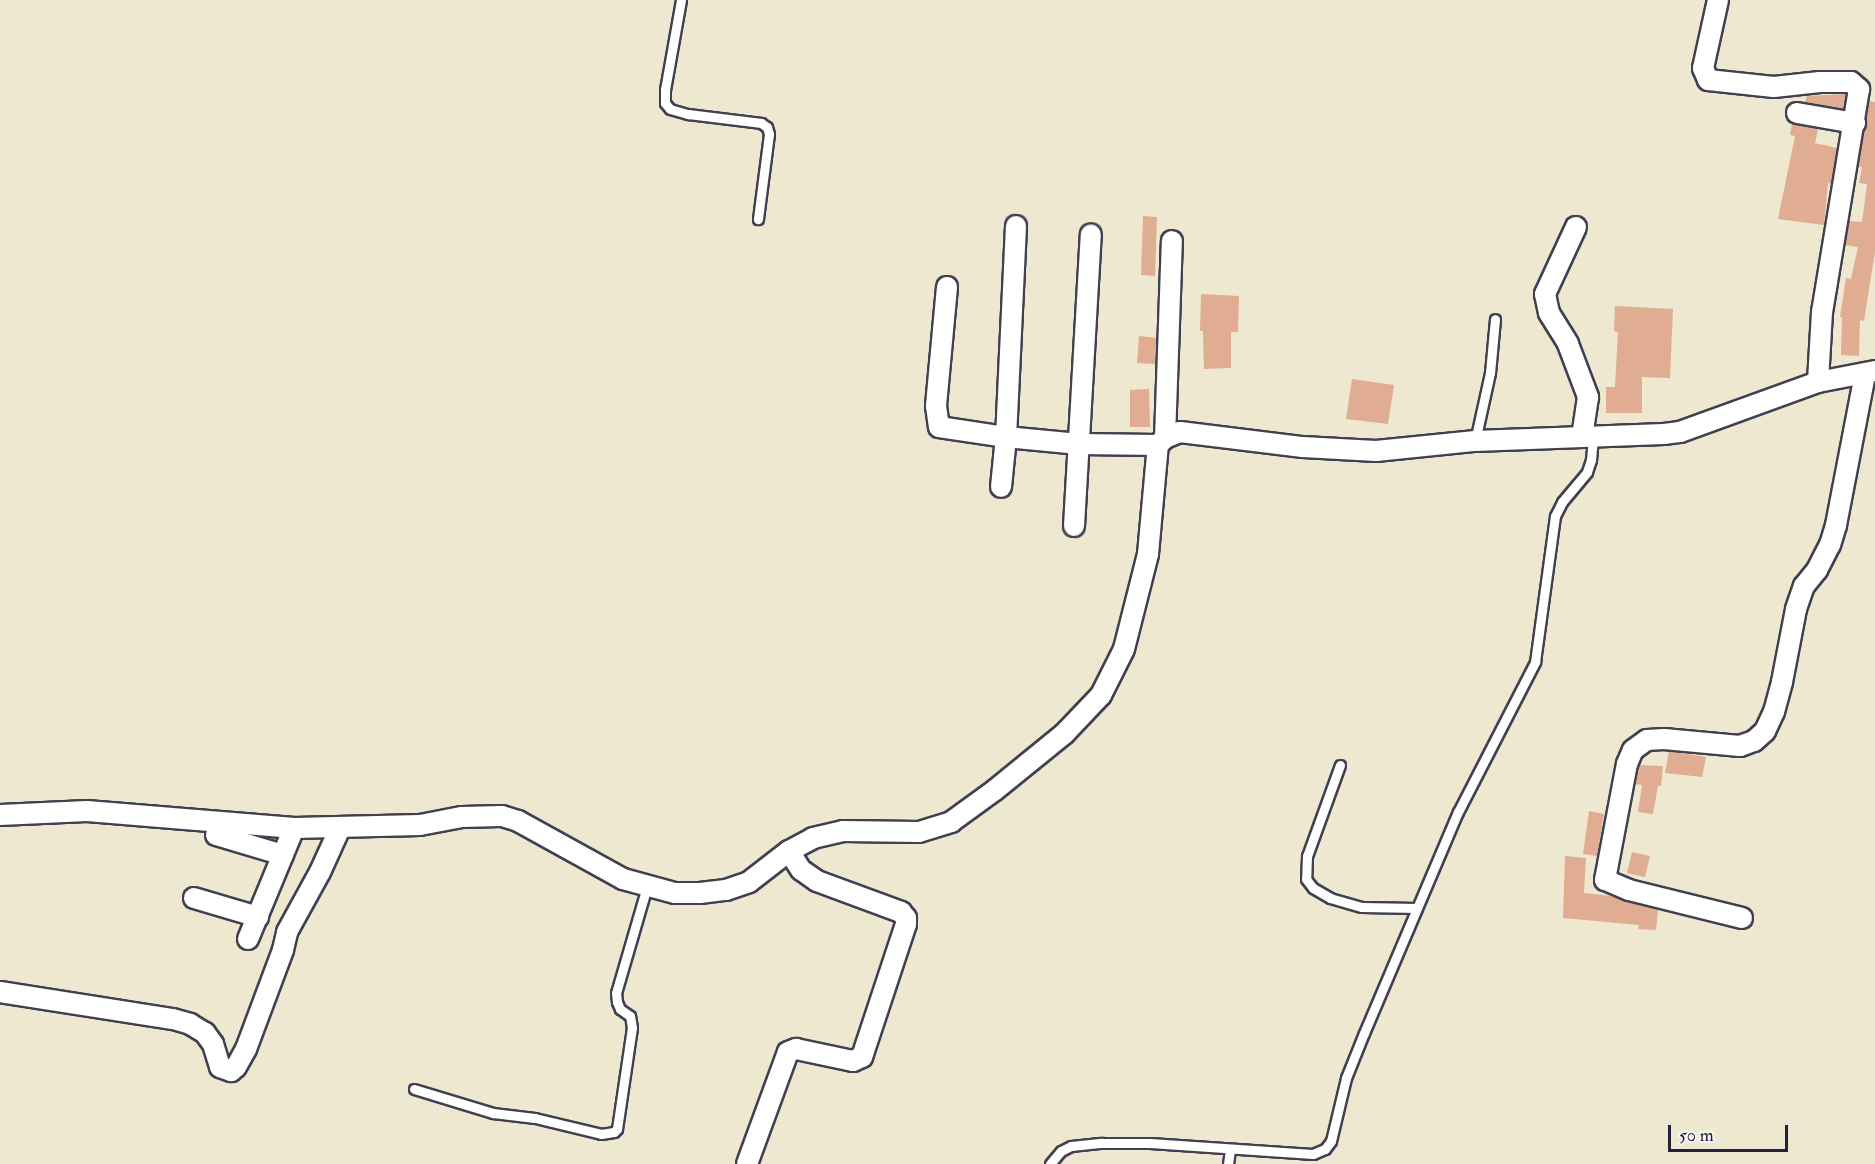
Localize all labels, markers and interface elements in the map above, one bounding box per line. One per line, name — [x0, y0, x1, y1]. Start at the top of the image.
scale bar — [1671, 1113, 1791, 1151]
text: 50 m — [1679, 1124, 1714, 1147]

